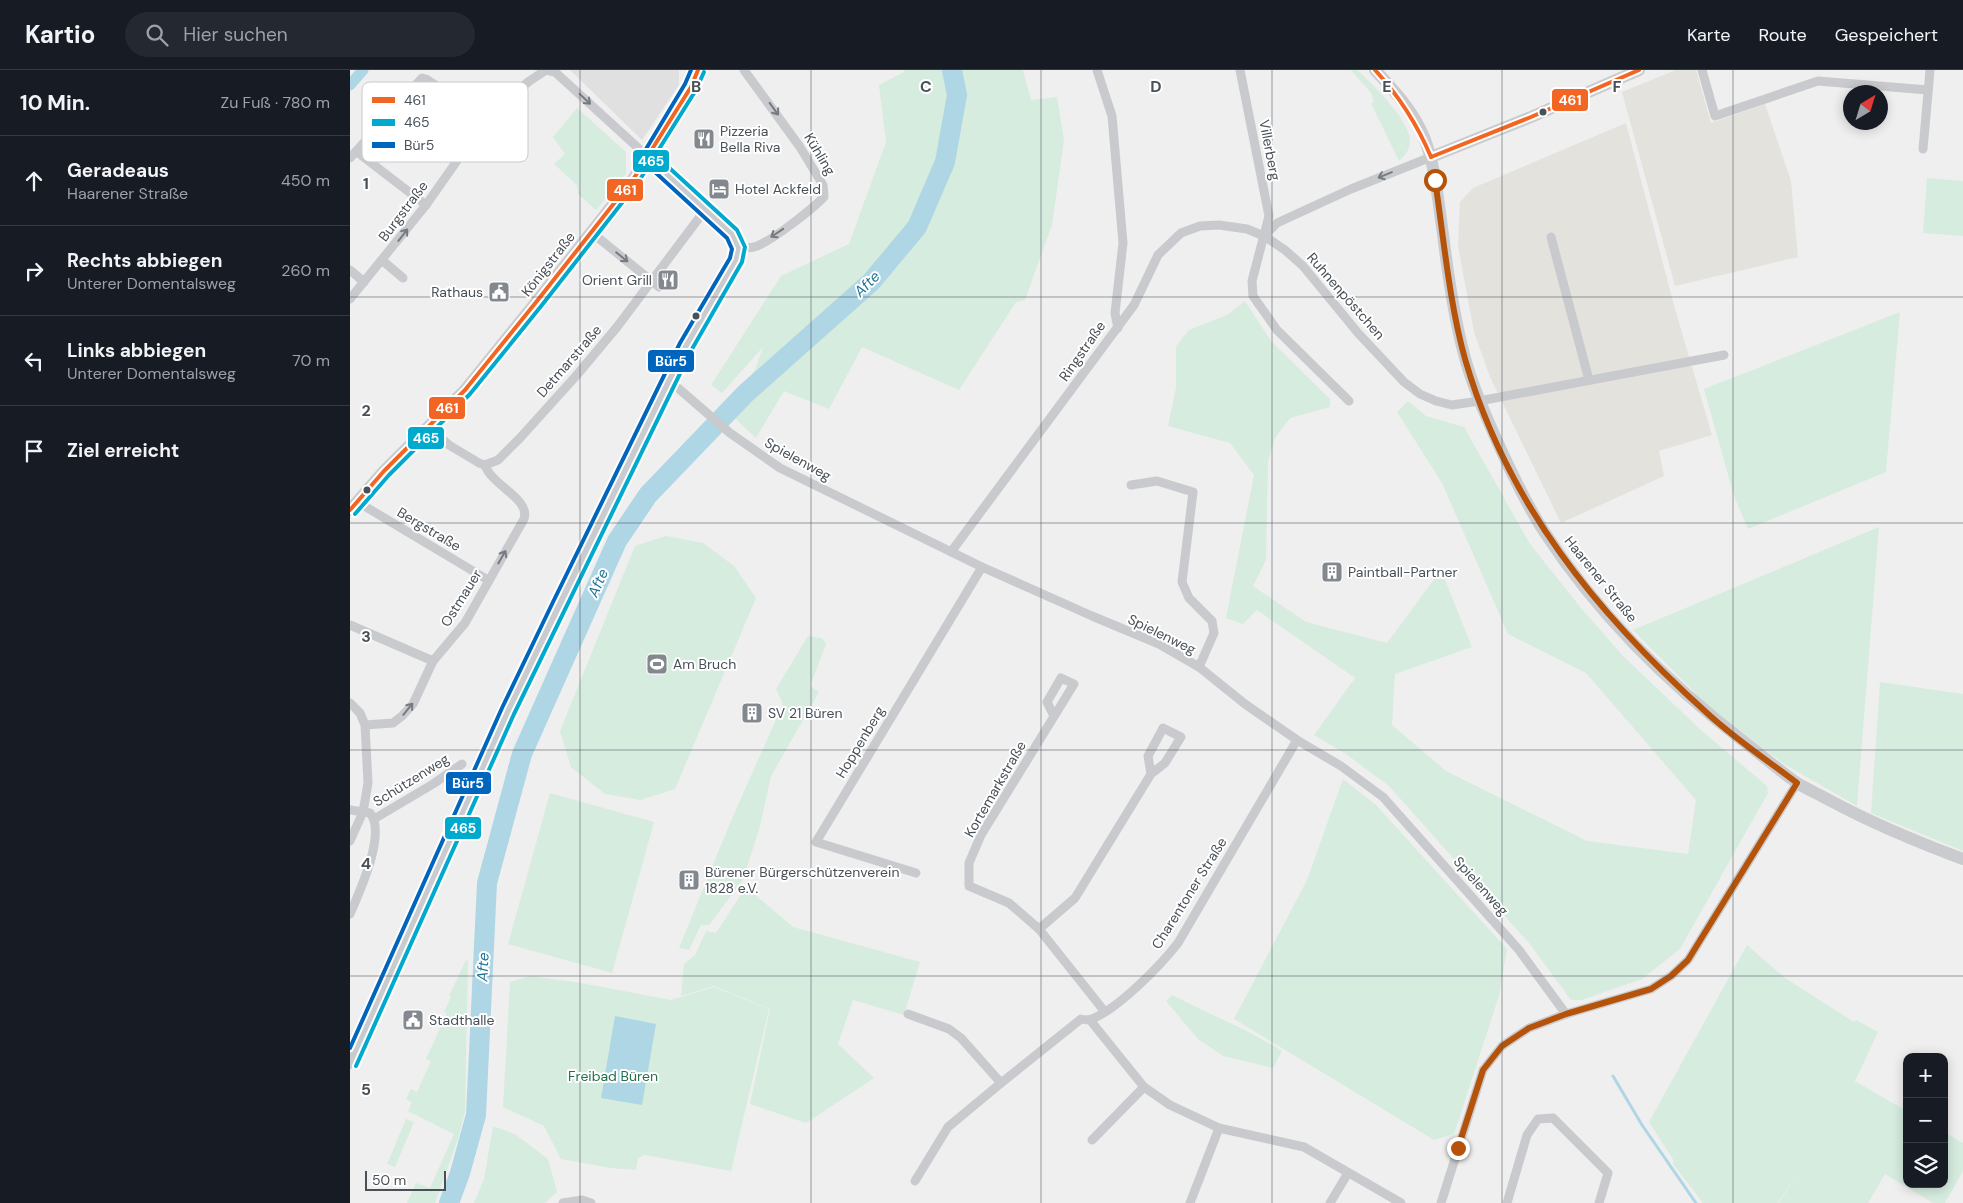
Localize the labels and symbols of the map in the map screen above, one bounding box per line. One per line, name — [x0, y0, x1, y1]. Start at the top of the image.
text: B — [691, 76, 701, 97]
text: C — [920, 76, 932, 97]
text: D — [1150, 76, 1162, 97]
text: E — [1382, 76, 1392, 97]
text: F — [1613, 76, 1622, 97]
legend — [362, 82, 528, 162]
north arrow — [1843, 85, 1888, 130]
line badge: 461 — [1551, 88, 1589, 112]
text: 461 — [404, 91, 426, 109]
text: 461 — [1558, 91, 1582, 109]
one-way arrow — [578, 93, 591, 105]
one-way arrow — [769, 102, 779, 116]
unlabelled marker — [1538, 107, 1548, 117]
text: 465 — [404, 113, 430, 131]
street label: Villerberg — [1255, 118, 1285, 182]
place label: Pizzeria Bella Riva — [720, 122, 780, 156]
restaurant icon: Pizzeria Bella Riva — [692, 127, 716, 151]
street label: Kühling — [800, 130, 840, 179]
text: Bür5 — [404, 136, 434, 154]
line badge: 465 — [632, 149, 670, 173]
text: 465 — [638, 152, 664, 170]
route start — [1424, 169, 1447, 192]
one-way arrow — [1378, 171, 1393, 181]
text: 1 — [363, 173, 369, 194]
street label: Burgstraße — [374, 177, 432, 245]
hotel icon: Hotel Ackfeld — [707, 177, 731, 201]
line badge: 461 — [606, 178, 644, 202]
place label: Hotel Ackfeld — [735, 180, 821, 198]
text: 461 — [613, 181, 637, 199]
one-way arrow — [398, 228, 409, 241]
street label: Königstraße — [517, 228, 579, 300]
one-way arrow — [770, 228, 784, 238]
street label: Ruhnenpöstchen — [1303, 249, 1389, 343]
one-way arrow — [615, 251, 628, 262]
water label: Afte — [849, 266, 885, 302]
restaurant icon: Orient Grill — [656, 268, 680, 292]
place label: Orient Grill — [582, 271, 652, 289]
public building icon: Rathaus — [487, 280, 511, 304]
place label: Rathaus — [431, 283, 483, 301]
unlabelled marker — [691, 311, 701, 321]
street label: Ringstraße — [1055, 317, 1109, 385]
street label: Detmarstraße — [533, 321, 605, 401]
line badge: Bür5 — [647, 349, 695, 373]
text: Bür5 — [655, 352, 687, 370]
line badge: 461 — [428, 396, 466, 420]
text: 461 — [435, 399, 459, 417]
text: 2 — [361, 400, 371, 421]
line badge: 465 — [407, 426, 445, 450]
text: 465 — [413, 429, 439, 447]
street label: Spielenweg — [762, 433, 835, 485]
unlabelled marker — [362, 485, 372, 495]
street label: Bergstraße — [394, 503, 464, 555]
street label: Haarener Straße — [1561, 532, 1641, 626]
one-way arrow — [497, 551, 507, 565]
building icon: Paintball-Partner — [1320, 560, 1344, 584]
place label: Paintball-Partner — [1348, 563, 1458, 581]
water label: Afte — [583, 565, 613, 601]
street label: Ostmauer — [436, 566, 486, 630]
street label: Spielenweg — [1125, 610, 1199, 658]
text: 3 — [361, 626, 371, 647]
sports icon: Am Bruch — [645, 652, 669, 676]
place label: Am Bruch — [673, 655, 736, 673]
building icon: SV 21 Büren — [740, 701, 764, 725]
one-way arrow — [403, 703, 414, 716]
street label: Hoppenberg — [831, 703, 889, 781]
place label: SV 21 Büren — [768, 704, 842, 722]
street label: Kortemarkstraße — [960, 738, 1030, 840]
street label: Schützenweg — [370, 749, 452, 810]
line badge: Bür5 — [445, 771, 492, 795]
text: Bür5 — [452, 774, 484, 792]
line badge: 465 — [444, 816, 482, 840]
text: 465 — [450, 819, 476, 837]
street label: Charentoner Straße — [1147, 834, 1231, 952]
text: 4 — [361, 853, 371, 874]
street label: Spielenweg — [1450, 853, 1512, 919]
place label: Bürener Bürgerschützenverein 1828 e.V. — [705, 863, 899, 897]
building icon: Bürener Bürgerschützenverein 1828 e.V. — [677, 868, 701, 892]
water label: Afte — [472, 952, 494, 983]
public building icon: Stadthalle — [401, 1008, 425, 1032]
place label: Stadthalle — [429, 1011, 494, 1029]
park label: Freibad Büren — [568, 1067, 658, 1085]
text: 5 — [361, 1079, 371, 1100]
route end — [1447, 1137, 1470, 1160]
scale bar — [365, 1168, 446, 1191]

